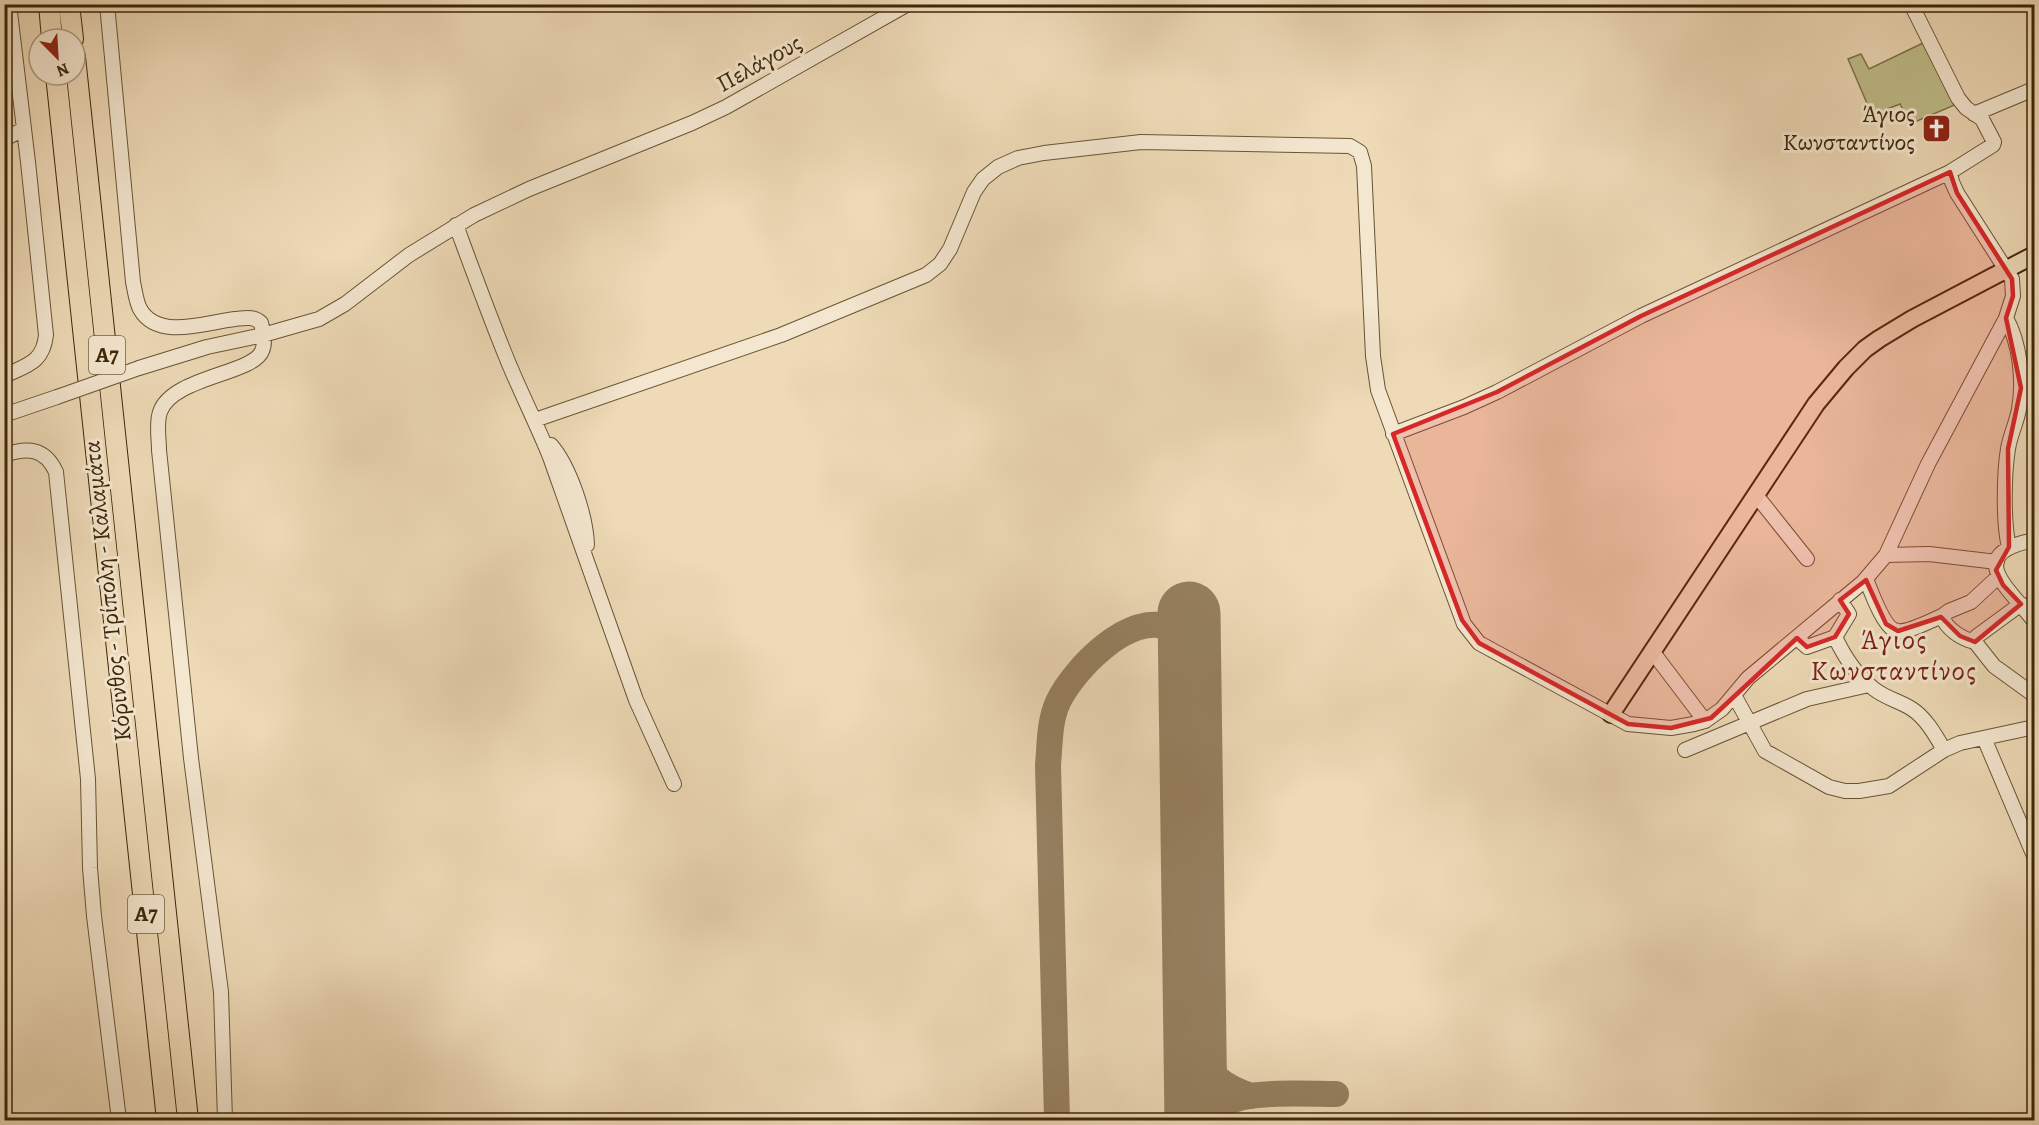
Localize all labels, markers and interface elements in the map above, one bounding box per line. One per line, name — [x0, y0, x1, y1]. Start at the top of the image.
north arrow — [27, 27, 87, 87]
street label: Πελάγους — [711, 27, 807, 99]
text: N — [53, 57, 72, 82]
place label: Άγιος Κωνσταντίνος — [1782, 98, 1915, 158]
church icon: Άγιος Κωνσταντίνος — [1920, 112, 1952, 144]
road number: Α7 — [89, 336, 125, 374]
street label: Κόρινθος - Τρίπολη - Καλαμάτα — [75, 439, 139, 743]
district label: Άγιος Κωνσταντίνος — [1810, 622, 1978, 689]
road number: Α7 — [128, 895, 164, 933]

